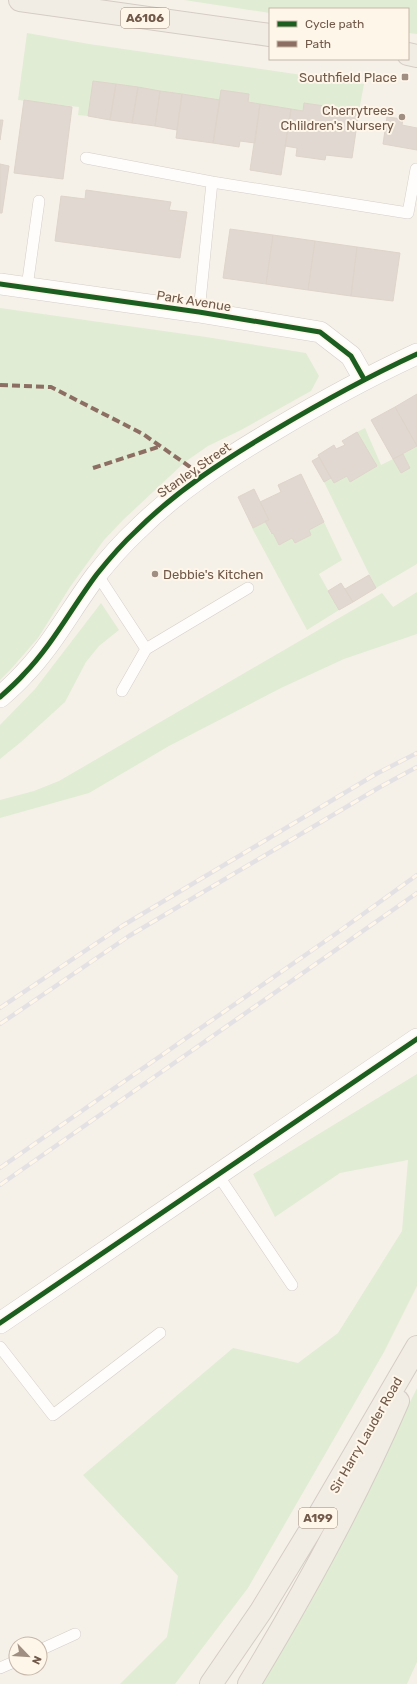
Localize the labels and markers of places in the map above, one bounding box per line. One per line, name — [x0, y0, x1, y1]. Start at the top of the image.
place label: Southfield Place — [299, 70, 397, 85]
marker: Southfield Place — [400, 72, 410, 82]
place label: Cherrytrees Chlildren's Nursery — [280, 103, 394, 133]
marker: Cherrytrees Chlildren's Nursery — [397, 112, 407, 122]
place label: Debbie's Kitchen — [163, 567, 263, 582]
marker: Debbie's Kitchen — [150, 569, 160, 579]

